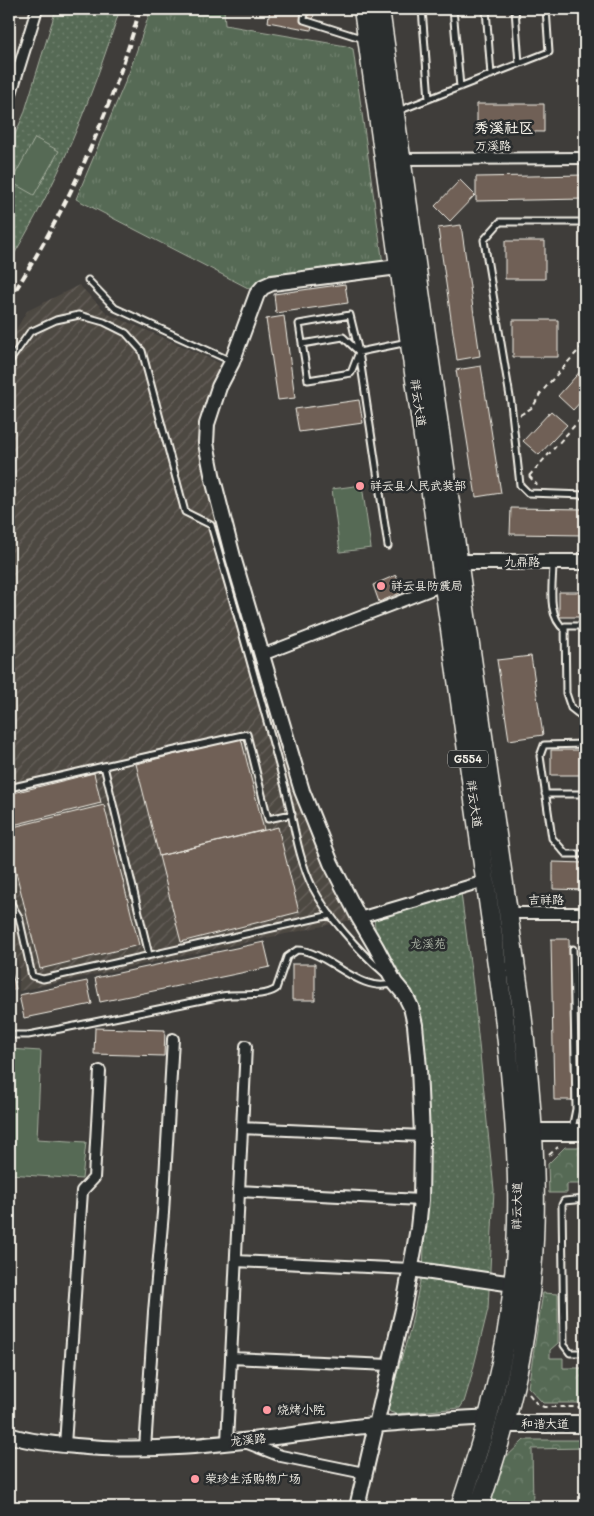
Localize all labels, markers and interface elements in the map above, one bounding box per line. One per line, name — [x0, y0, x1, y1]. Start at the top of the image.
district label: 秀溪社区 — [474, 117, 534, 137]
street label: 万溪路 — [475, 137, 511, 153]
street label: 祥云大道 — [408, 378, 430, 428]
place label: 祥云县人民武装部 — [370, 477, 466, 493]
marker: 祥云县人民武装部 — [354, 480, 366, 492]
street label: 九鼎路 — [504, 553, 540, 569]
place label: 祥云县防震局 — [391, 577, 463, 593]
marker: 祥云县防震局 — [375, 580, 387, 592]
road number: G554 — [448, 751, 488, 768]
street label: 祥云大道 — [464, 779, 486, 829]
street label: 吉祥路 — [528, 891, 564, 907]
park label: 龙溪苑 — [410, 935, 446, 951]
street label: 祥云大道 — [508, 1182, 524, 1230]
place label: 烧烤小院 — [277, 1401, 325, 1417]
marker: 烧烤小院 — [261, 1404, 273, 1416]
street label: 和谐大道 — [521, 1415, 569, 1431]
street label: 龙溪路 — [229, 1429, 267, 1449]
place label: 荣珍生活购物广场 — [205, 1470, 301, 1486]
marker: 荣珍生活购物广场 — [189, 1473, 201, 1485]

